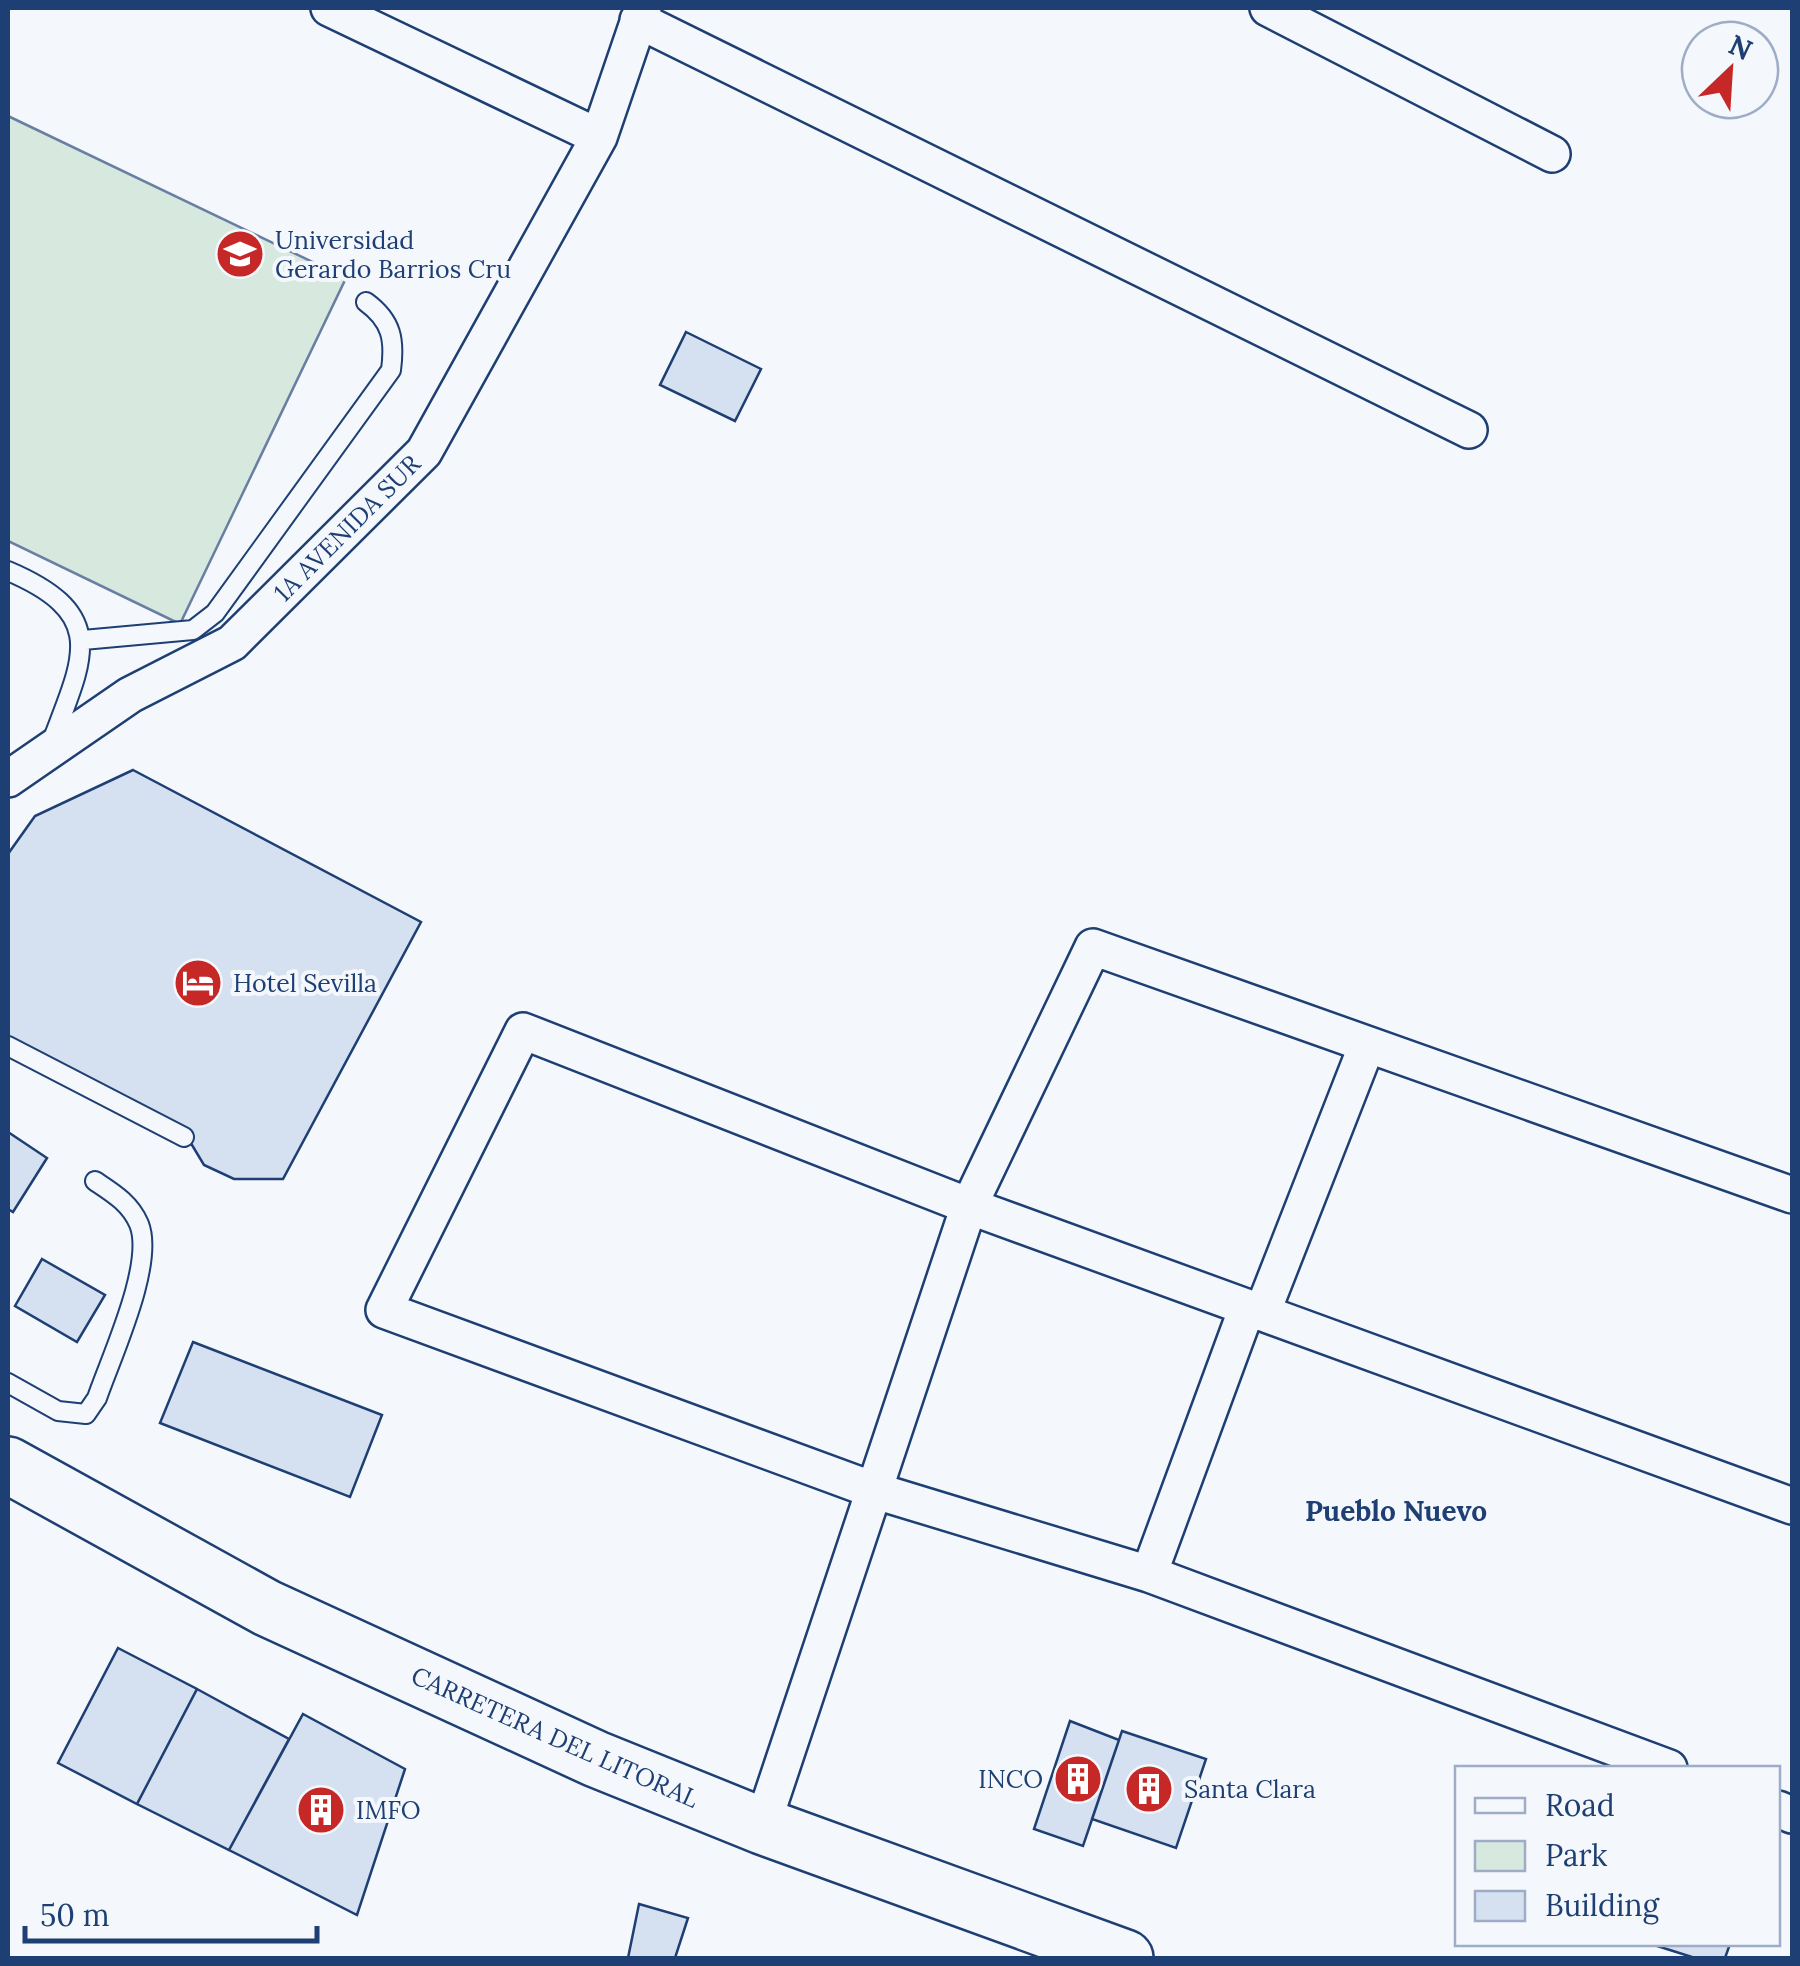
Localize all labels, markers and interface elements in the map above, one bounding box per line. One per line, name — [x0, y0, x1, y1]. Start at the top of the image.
north arrow — [1680, 20, 1780, 120]
text: N — [1723, 26, 1758, 68]
place label: Universidad Gerardo Barrios Cru — [275, 224, 511, 285]
school or university icon: Universidad Gerardo Barrios Cru — [214, 228, 266, 280]
street label: 1A AVENIDA SUR — [267, 448, 427, 608]
hotel icon: Hotel Sevilla — [172, 957, 224, 1009]
place label: Hotel Sevilla — [233, 967, 377, 999]
district label: Pueblo Nuevo — [1305, 1493, 1487, 1529]
street label: CARRETERA DEL LITORAL — [406, 1659, 704, 1815]
building icon: INCO — [1052, 1753, 1104, 1805]
place label: INCO — [978, 1763, 1043, 1795]
building icon: Santa Clara — [1123, 1763, 1175, 1815]
legend — [1455, 1766, 1780, 1946]
place label: Santa Clara — [1184, 1773, 1316, 1805]
building icon: IMFO — [295, 1784, 347, 1836]
text: Road — [1545, 1786, 1615, 1824]
place label: IMFO — [356, 1794, 421, 1826]
text: Park — [1545, 1836, 1607, 1874]
scale bar — [25, 1881, 318, 1943]
text: Building — [1545, 1886, 1661, 1925]
text: 50 m — [40, 1896, 110, 1934]

